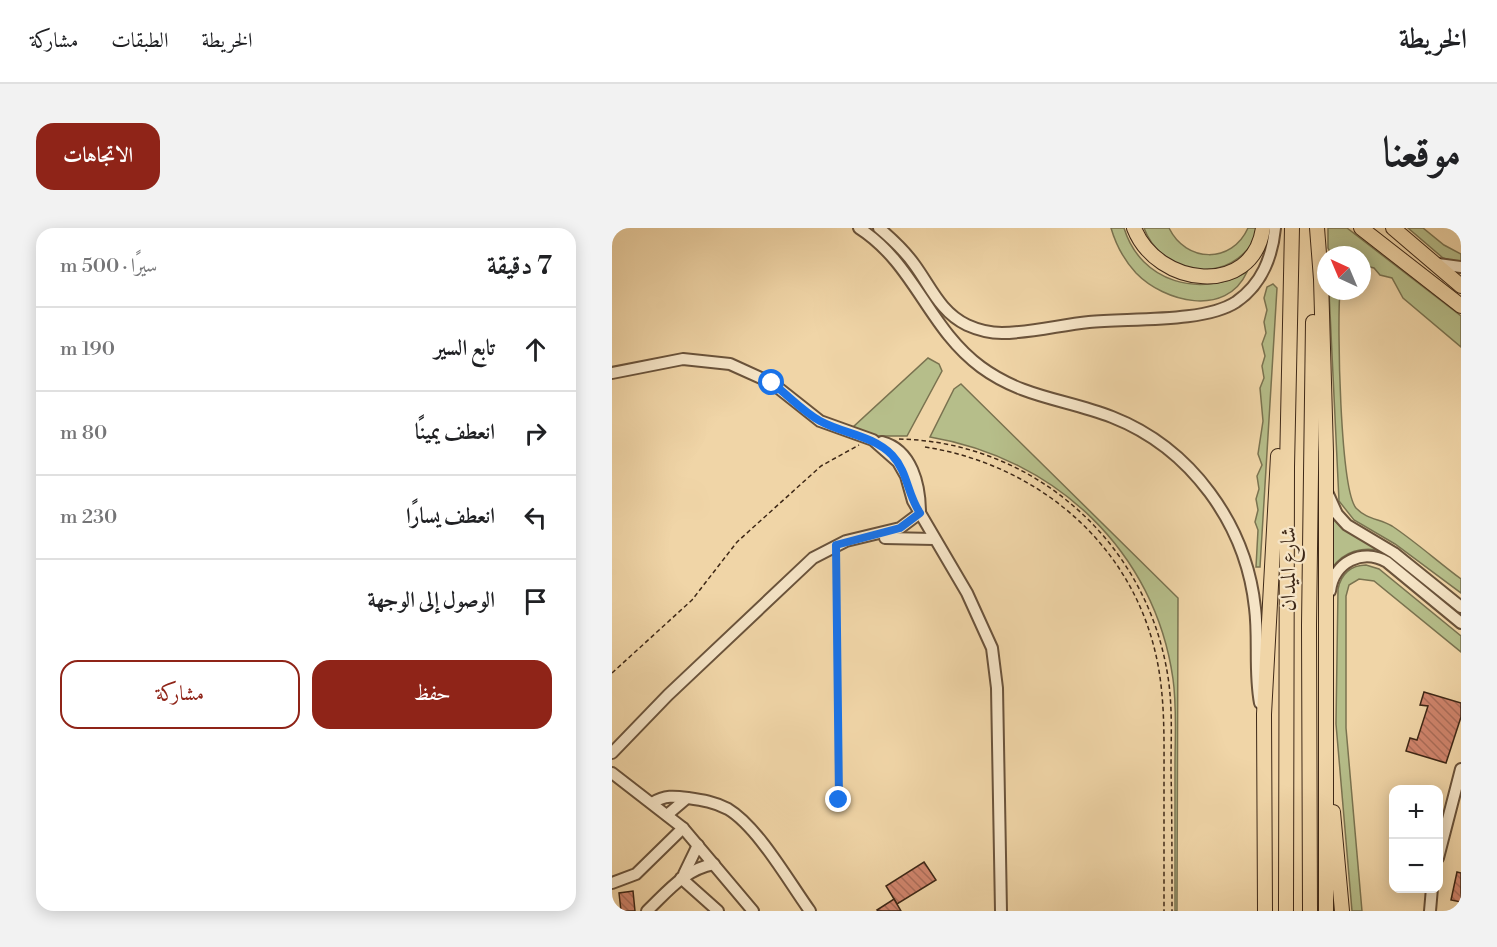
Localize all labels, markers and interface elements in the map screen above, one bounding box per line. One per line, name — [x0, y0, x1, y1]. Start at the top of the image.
text: الخريطة — [1399, 22, 1467, 57]
text: مشاركة — [30, 28, 78, 54]
text: الطبقات — [111, 28, 168, 54]
text: الخريطة — [201, 28, 253, 54]
button: الاتجاهات — [36, 123, 160, 190]
text: موقعنا — [1383, 127, 1461, 180]
north arrow — [1317, 246, 1371, 300]
text: 7 دقيقة — [487, 250, 552, 282]
text: سيرًا · 500 m — [60, 254, 157, 279]
icon: ahead — [519, 333, 552, 366]
text: تابع السير — [434, 335, 495, 362]
text: 190 m — [60, 337, 115, 362]
route start — [758, 369, 784, 395]
icon: right — [519, 417, 552, 450]
text: انعطف يمينًا — [415, 419, 495, 446]
text: 80 m — [60, 421, 107, 446]
icon: left — [519, 501, 552, 534]
text: انعطف يسارًا — [406, 503, 495, 530]
text: 230 m — [60, 505, 117, 530]
street label: شارع الميدان — [1276, 527, 1306, 611]
icon: arrive — [519, 585, 552, 618]
text: الوصول إلى الوجهة — [367, 587, 495, 614]
button: مشاركة — [60, 660, 300, 729]
button: حفظ — [312, 660, 552, 729]
map controls — [1389, 785, 1443, 893]
button: + — [1389, 785, 1443, 839]
route end — [825, 786, 851, 812]
button: − — [1389, 839, 1443, 893]

